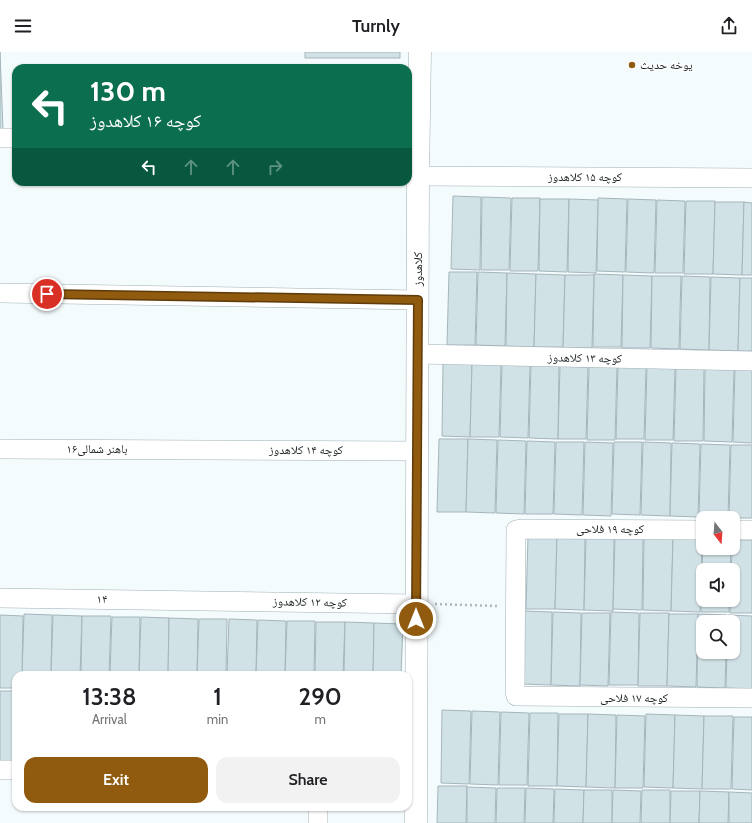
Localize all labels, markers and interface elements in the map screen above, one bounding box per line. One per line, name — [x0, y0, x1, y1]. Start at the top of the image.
icon: menu — [12, 15, 34, 37]
text: Turnly — [352, 15, 400, 37]
icon: share — [718, 15, 740, 37]
place label: یوخه حدیث — [640, 57, 693, 72]
marker: یوخه حدیث — [627, 60, 637, 70]
text: 130 m — [90, 74, 166, 108]
icon: left — [24, 80, 76, 132]
text: کوچه ۱۶ کلاهدوز — [90, 110, 201, 132]
icon: left — [138, 156, 160, 178]
icon: ahead — [180, 156, 202, 178]
icon: ahead — [222, 156, 244, 178]
icon: right — [264, 156, 286, 178]
street label: کوچه ۱۵ کلاهدوز — [547, 169, 622, 184]
street label: کلاهدوز — [410, 252, 425, 287]
pin — [30, 277, 64, 311]
icon: arrive — [36, 283, 58, 305]
street label: کوچه ۱۳ کلاهدوز — [547, 349, 622, 366]
street label: باهنر شمالی۱۶ — [67, 441, 127, 456]
street label: کوچه ۱۴ کلاهدوز — [268, 442, 343, 457]
north arrow — [696, 511, 740, 555]
map controls — [696, 511, 740, 659]
street label: کوچه ۱۹ فلاحی — [576, 521, 644, 536]
button: sound — [696, 563, 740, 607]
street label: ۱۴ — [96, 591, 108, 606]
street label: کوچه ۱۲ کلاهدوز — [272, 593, 347, 610]
position arrow — [395, 598, 437, 640]
button: search — [696, 615, 740, 659]
text: 13:38 — [82, 682, 136, 711]
text: 1 — [213, 682, 222, 711]
text: 290 — [299, 682, 342, 711]
street label: کوچه ۱۷ فلاحی — [600, 690, 668, 705]
text: Arrival — [92, 711, 127, 727]
text: min — [207, 711, 228, 727]
text: m — [314, 711, 326, 727]
button: Exit — [24, 757, 208, 803]
button: Share — [216, 757, 400, 803]

